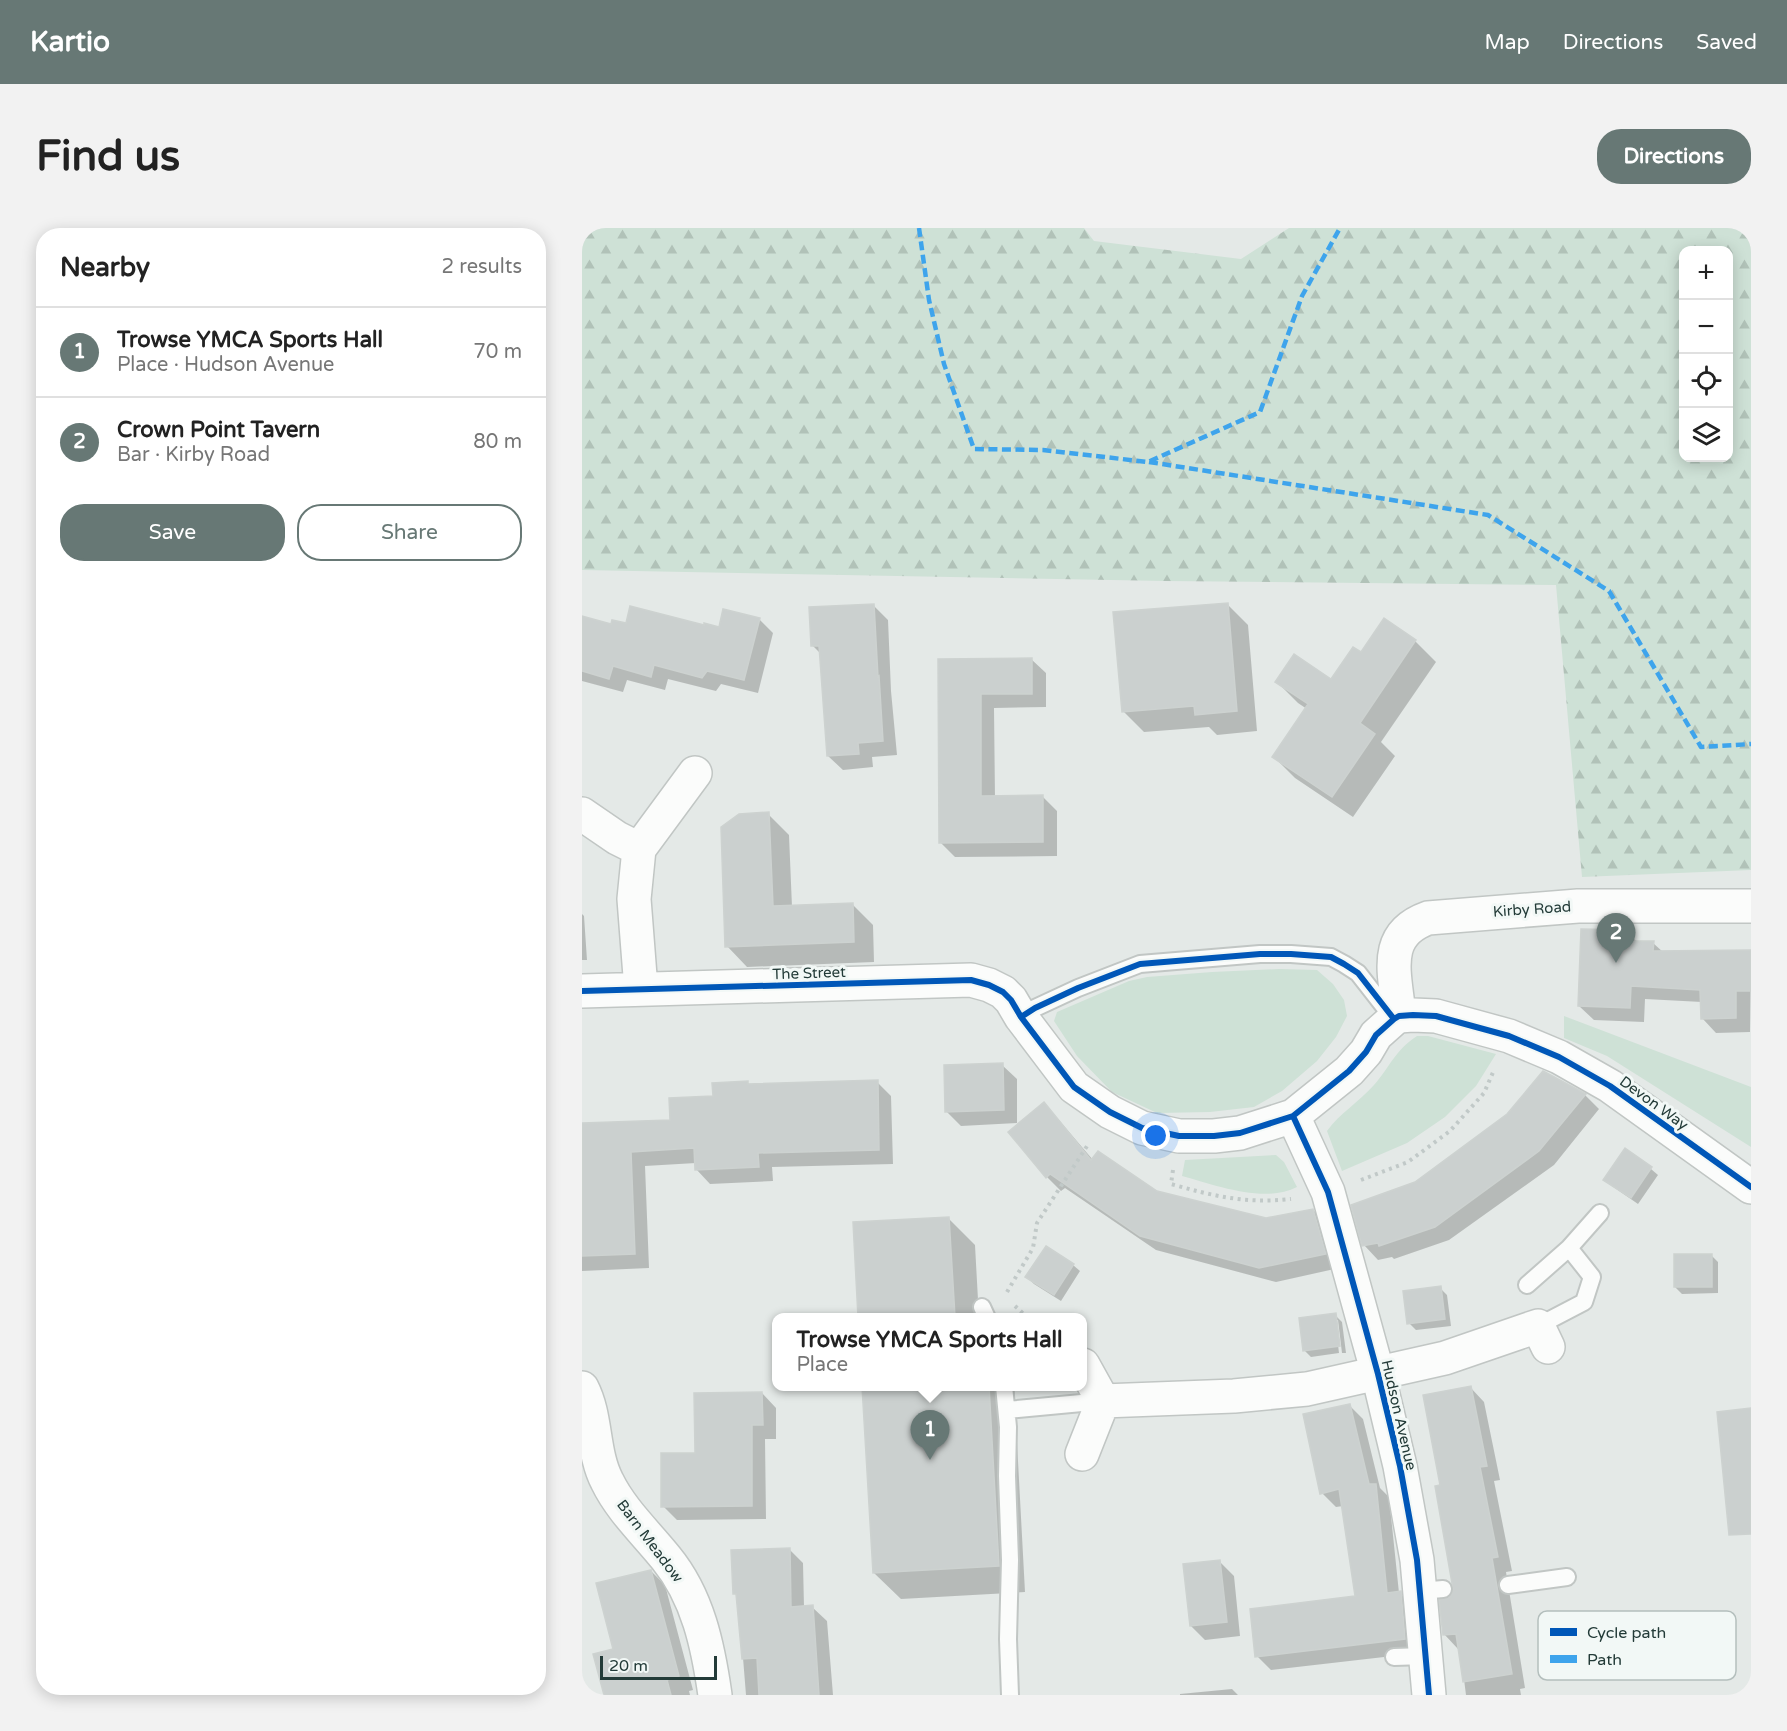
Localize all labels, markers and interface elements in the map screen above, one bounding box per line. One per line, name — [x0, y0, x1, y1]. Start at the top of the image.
text: Kartio — [30, 25, 110, 59]
text: Map — [1484, 30, 1530, 55]
text: Directions — [1563, 30, 1663, 55]
text: Saved — [1696, 30, 1757, 55]
button: Directions — [1597, 129, 1751, 184]
text: Find us — [36, 131, 180, 182]
map controls — [1679, 246, 1733, 462]
button: + — [1679, 246, 1733, 300]
text: Nearby — [60, 252, 150, 283]
text: 2 results — [442, 255, 522, 279]
button: − — [1679, 300, 1733, 354]
text: Trowse YMCA Sports Hall — [117, 327, 383, 353]
text: 1 — [73, 340, 86, 364]
text: 70 m — [473, 340, 522, 364]
text: Place · Hudson Avenue — [117, 353, 334, 377]
button: locate — [1679, 354, 1733, 408]
button: layers — [1679, 408, 1733, 462]
text: Crown Point Tavern — [117, 417, 320, 443]
text: 2 — [73, 430, 86, 454]
text: 80 m — [473, 430, 522, 454]
text: Bar · Kirby Road — [117, 443, 270, 467]
button: Save — [60, 504, 285, 561]
button: Share — [297, 504, 522, 561]
street label: Kirby Road — [1492, 897, 1572, 921]
pin: 2 — [1596, 914, 1636, 963]
street label: The Street — [772, 963, 846, 983]
street label: Devon Way — [1616, 1072, 1692, 1134]
your location — [1141, 1121, 1170, 1150]
popup — [772, 1313, 1087, 1391]
text: Trowse YMCA Sports Hall — [797, 1327, 1062, 1353]
text: Place — [797, 1353, 848, 1377]
street label: Hudson Avenue — [1378, 1358, 1420, 1472]
pin: 1 — [910, 1410, 950, 1460]
street label: Barn Meadow — [613, 1496, 687, 1586]
legend — [1538, 1611, 1736, 1680]
text: Cycle path — [1587, 1623, 1666, 1643]
text: Path — [1587, 1650, 1622, 1670]
scale bar — [600, 1653, 717, 1680]
text: 20 m — [609, 1656, 648, 1676]

